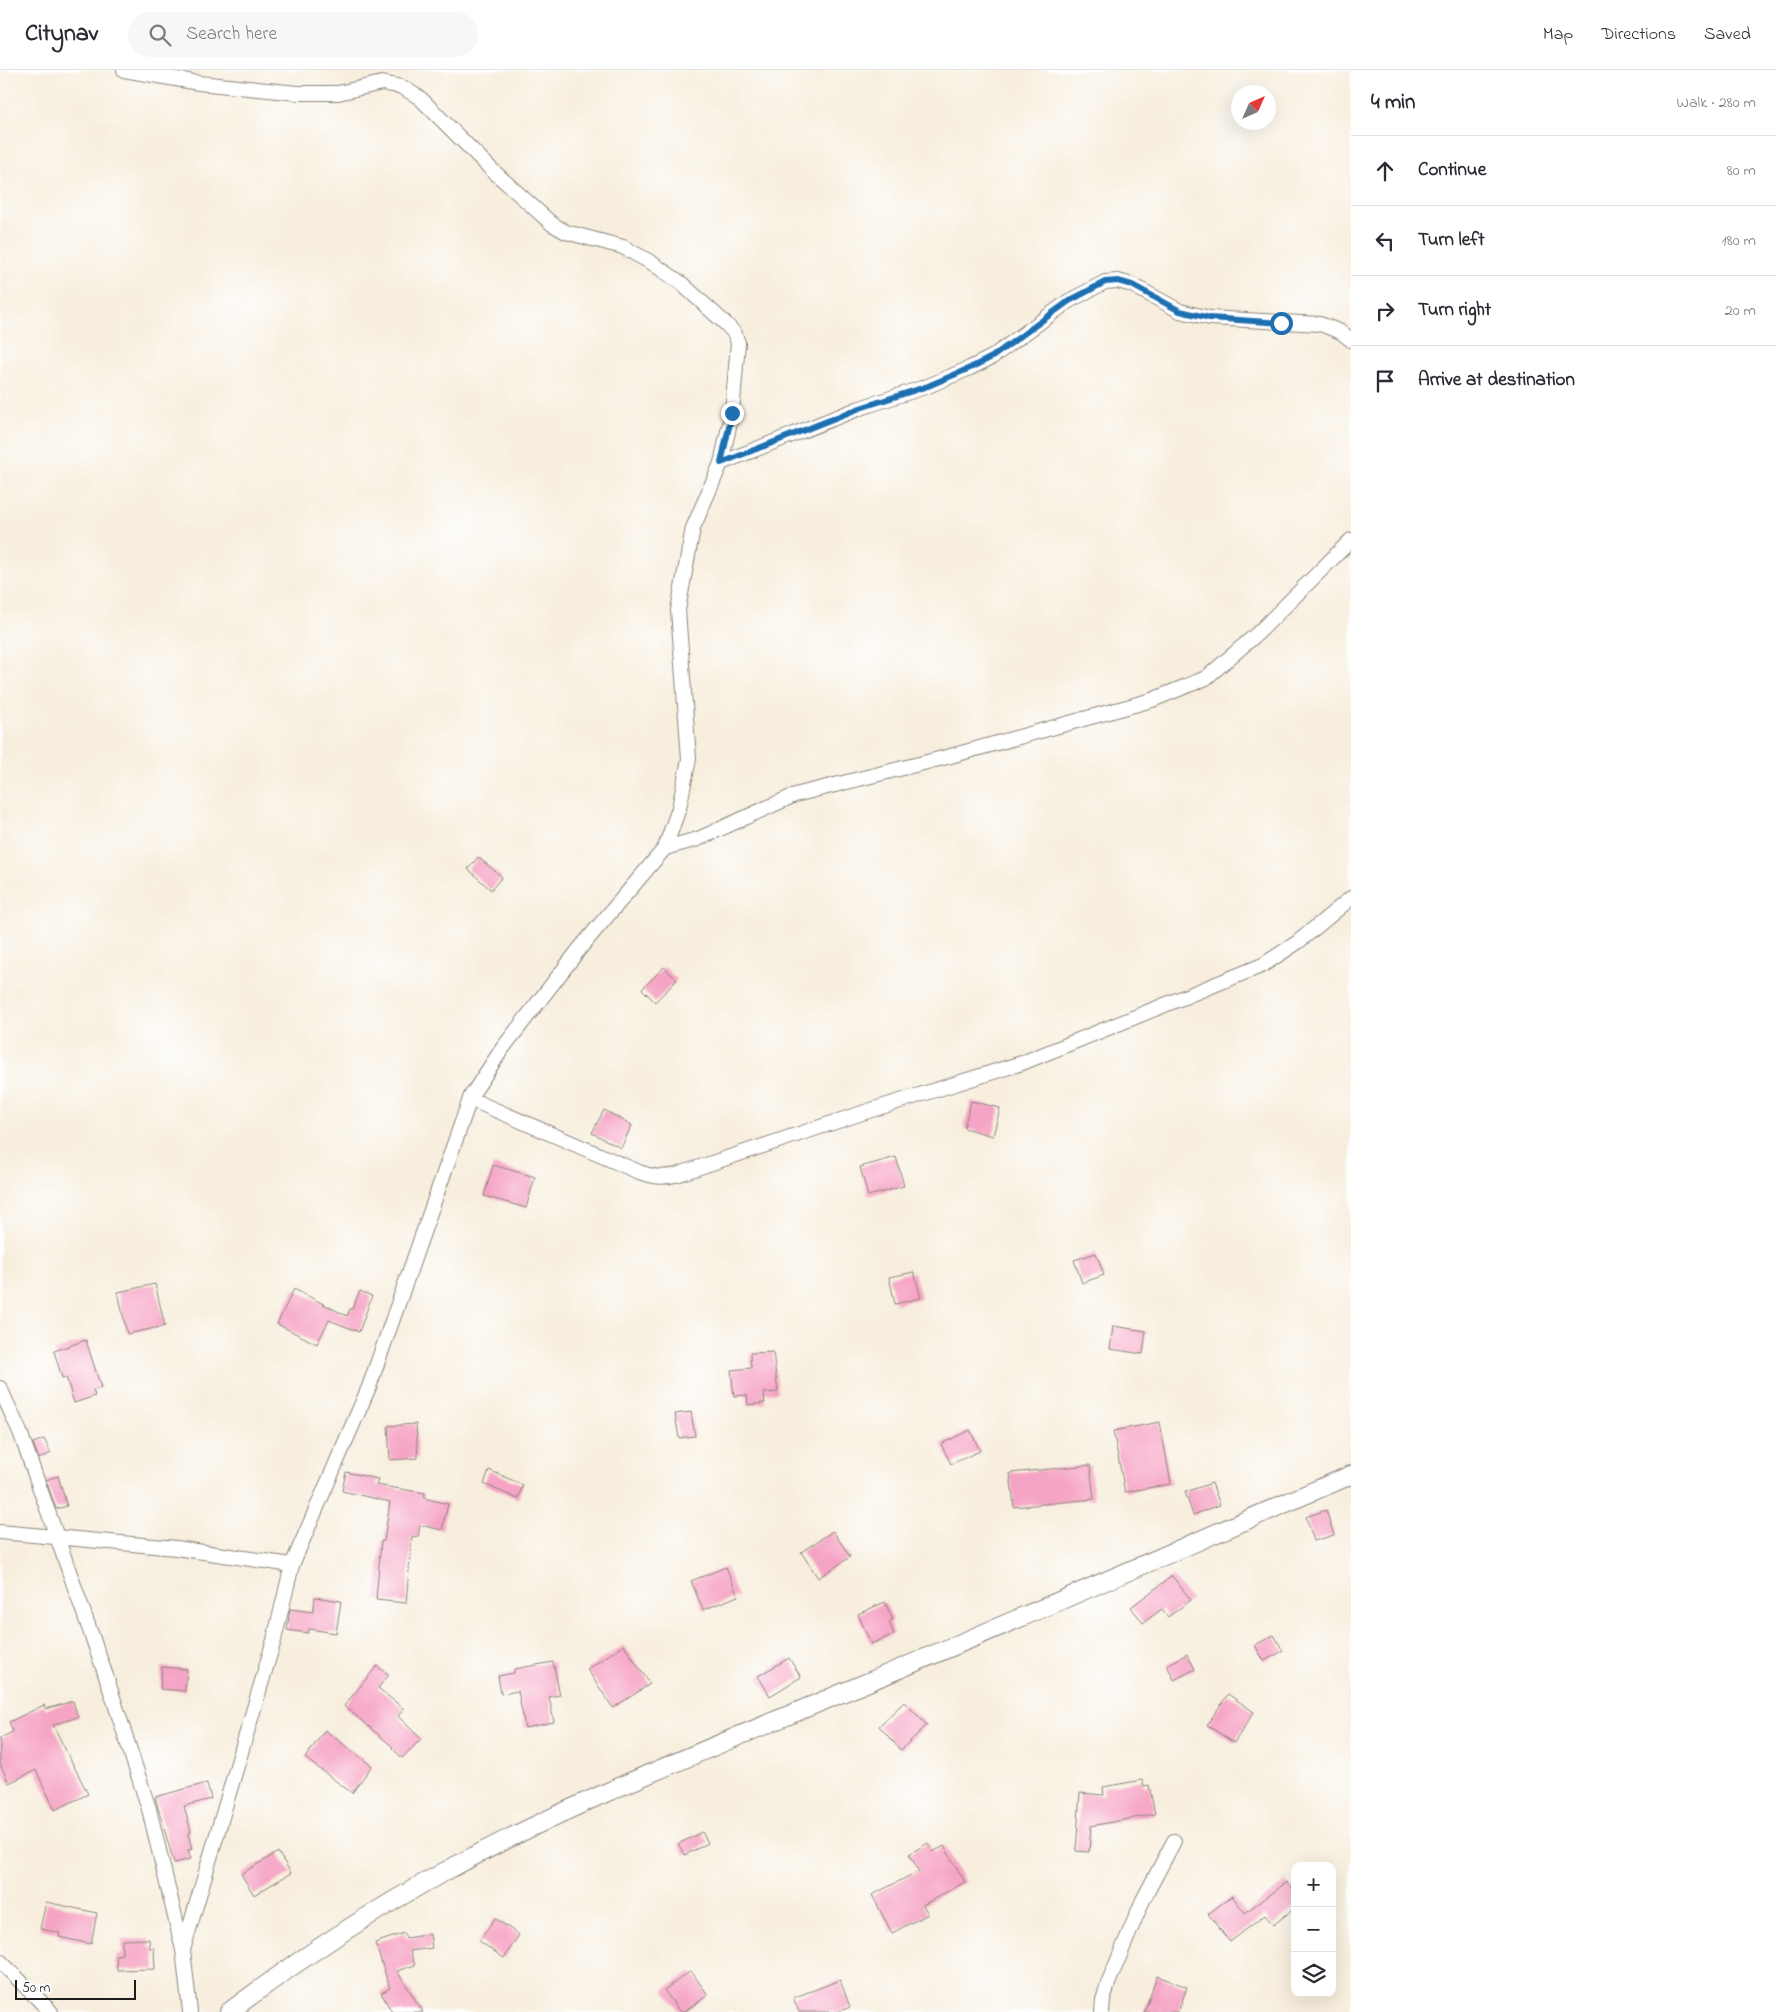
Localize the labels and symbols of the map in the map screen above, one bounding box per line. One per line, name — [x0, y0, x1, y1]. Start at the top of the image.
north arrow — [1231, 85, 1276, 130]
route start — [1270, 312, 1293, 335]
route end — [721, 402, 744, 425]
scale bar — [15, 1977, 136, 2000]

